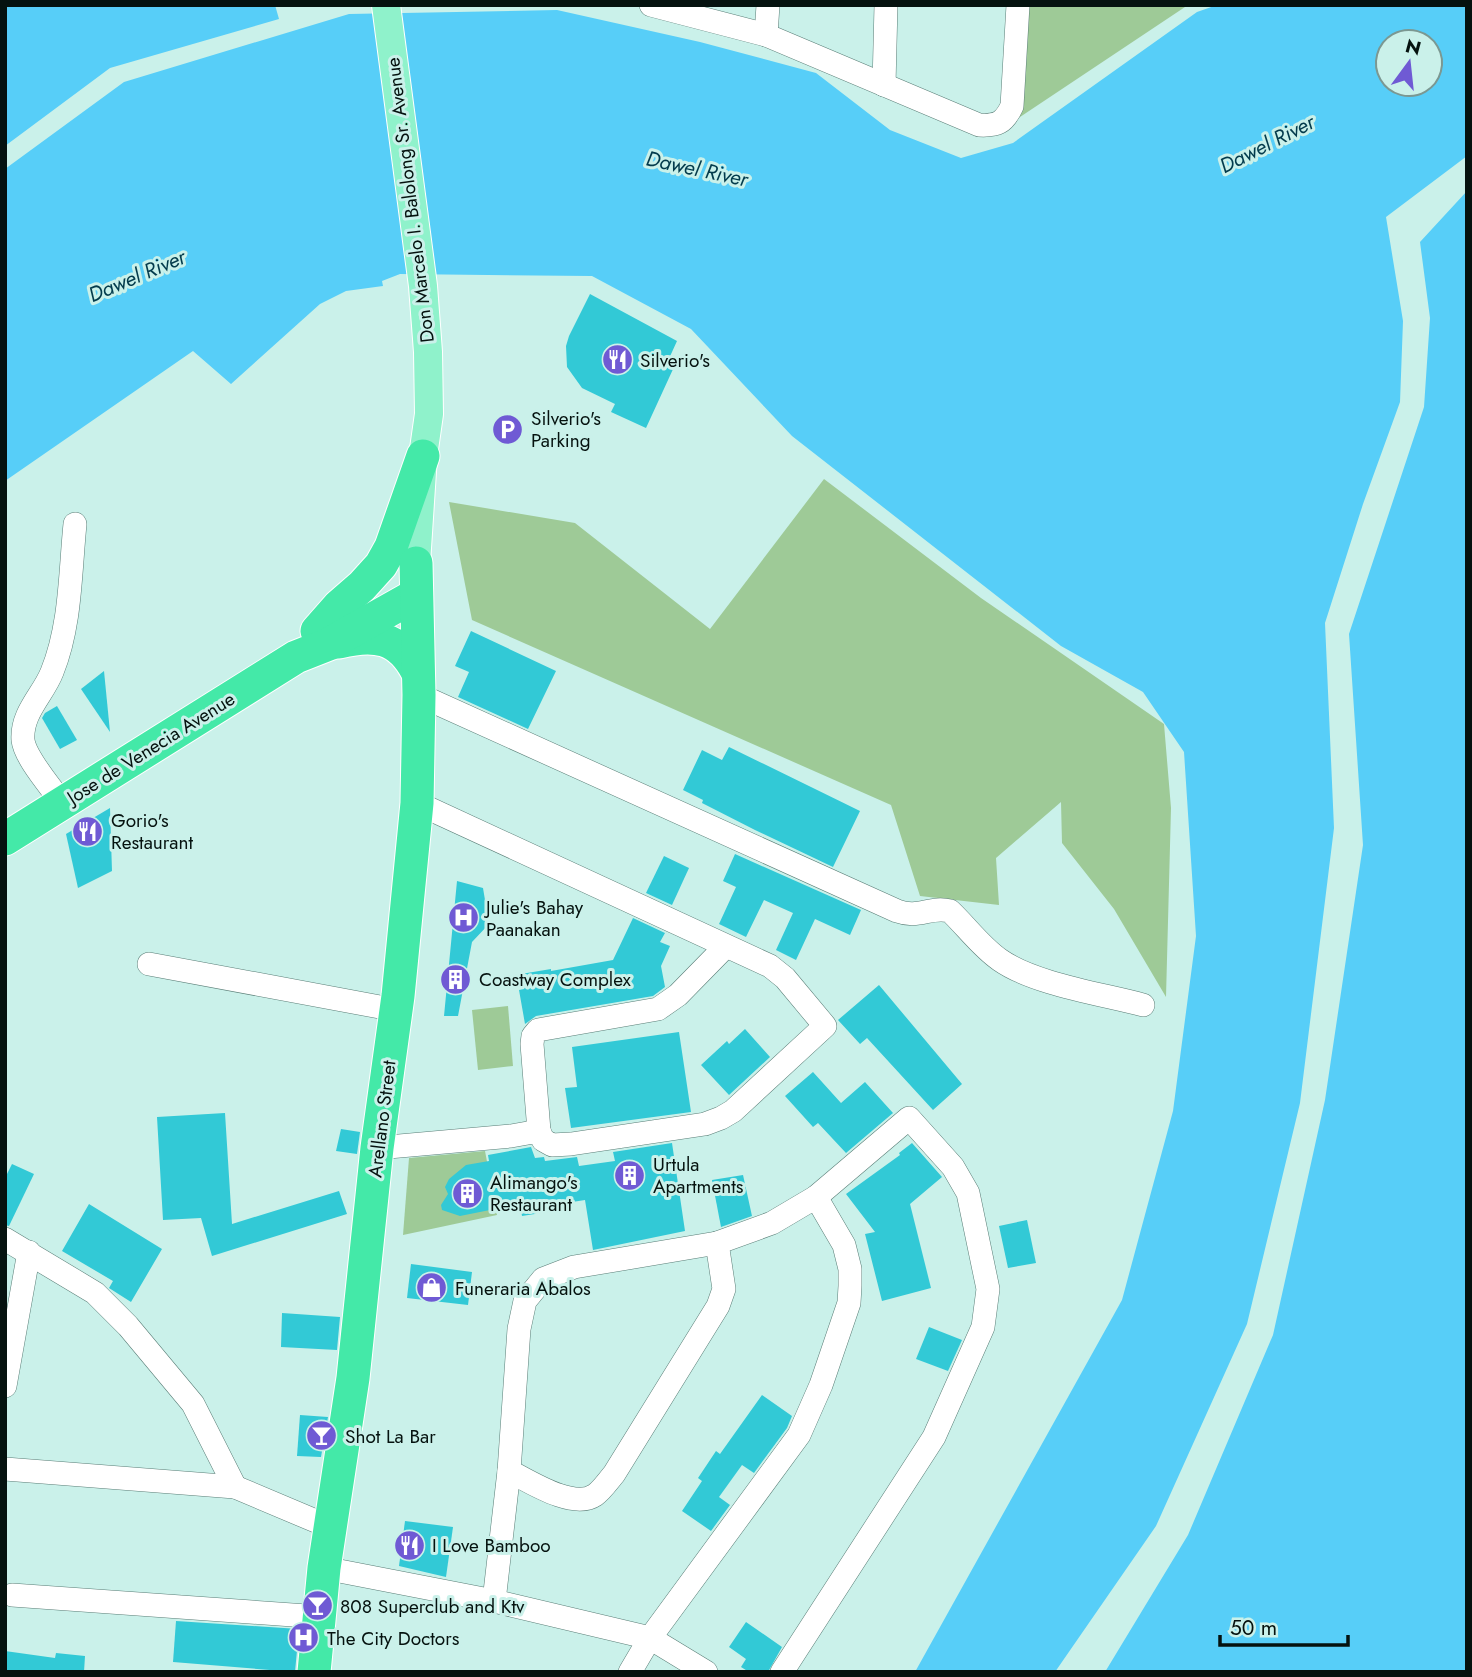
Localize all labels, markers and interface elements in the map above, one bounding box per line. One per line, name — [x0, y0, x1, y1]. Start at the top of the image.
north arrow — [1374, 28, 1444, 98]
text: N — [1402, 32, 1424, 62]
street label: Don Marcelo I. Balolong Sr. Avenue — [379, 56, 441, 344]
water label: Dawel River — [1214, 107, 1321, 181]
water label: Dawel River — [643, 144, 752, 195]
water label: Dawel River — [84, 242, 191, 310]
restaurant icon: Silverio's — [600, 343, 634, 377]
place label: Silverio's — [640, 347, 710, 374]
place label: Silverio's Parking — [531, 405, 601, 454]
parking icon: Silverio's Parking — [491, 412, 525, 446]
street label: Jose de Venecia Avenue — [59, 685, 240, 812]
place label: Gorio's Restaurant — [111, 807, 193, 856]
restaurant icon: Gorio's Restaurant — [71, 814, 105, 848]
place label: Julie's Bahay Paanakan — [483, 894, 584, 943]
hospital icon: Julie's Bahay Paanakan — [446, 901, 480, 935]
building icon: Coastway Complex — [439, 962, 473, 996]
place label: Coastway Complex — [479, 966, 631, 993]
street label: Arellano Street — [361, 1058, 403, 1179]
place label: Urtula Apartments — [653, 1151, 744, 1200]
building icon: Urtula Apartments — [613, 1158, 647, 1192]
place label: Alimango's Restaurant — [490, 1169, 578, 1218]
building icon: Alimango's Restaurant — [450, 1176, 484, 1210]
shop icon: Funeraria Abalos — [415, 1271, 449, 1305]
place label: Funeraria Abalos — [455, 1275, 591, 1302]
bar icon: Shot La Bar — [305, 1419, 339, 1453]
place label: Shot La Bar — [345, 1423, 436, 1450]
restaurant icon: I Love Bamboo — [392, 1528, 426, 1562]
place label: I Love Bamboo — [432, 1532, 551, 1559]
bar icon: 808 Superclub and Ktv — [300, 1589, 334, 1623]
place label: 808 Superclub and Ktv — [340, 1593, 525, 1620]
scale bar — [1220, 1604, 1348, 1648]
text: 50 m — [1230, 1613, 1277, 1643]
hospital icon: The City Doctors — [287, 1621, 321, 1655]
place label: The City Doctors — [327, 1625, 460, 1652]

